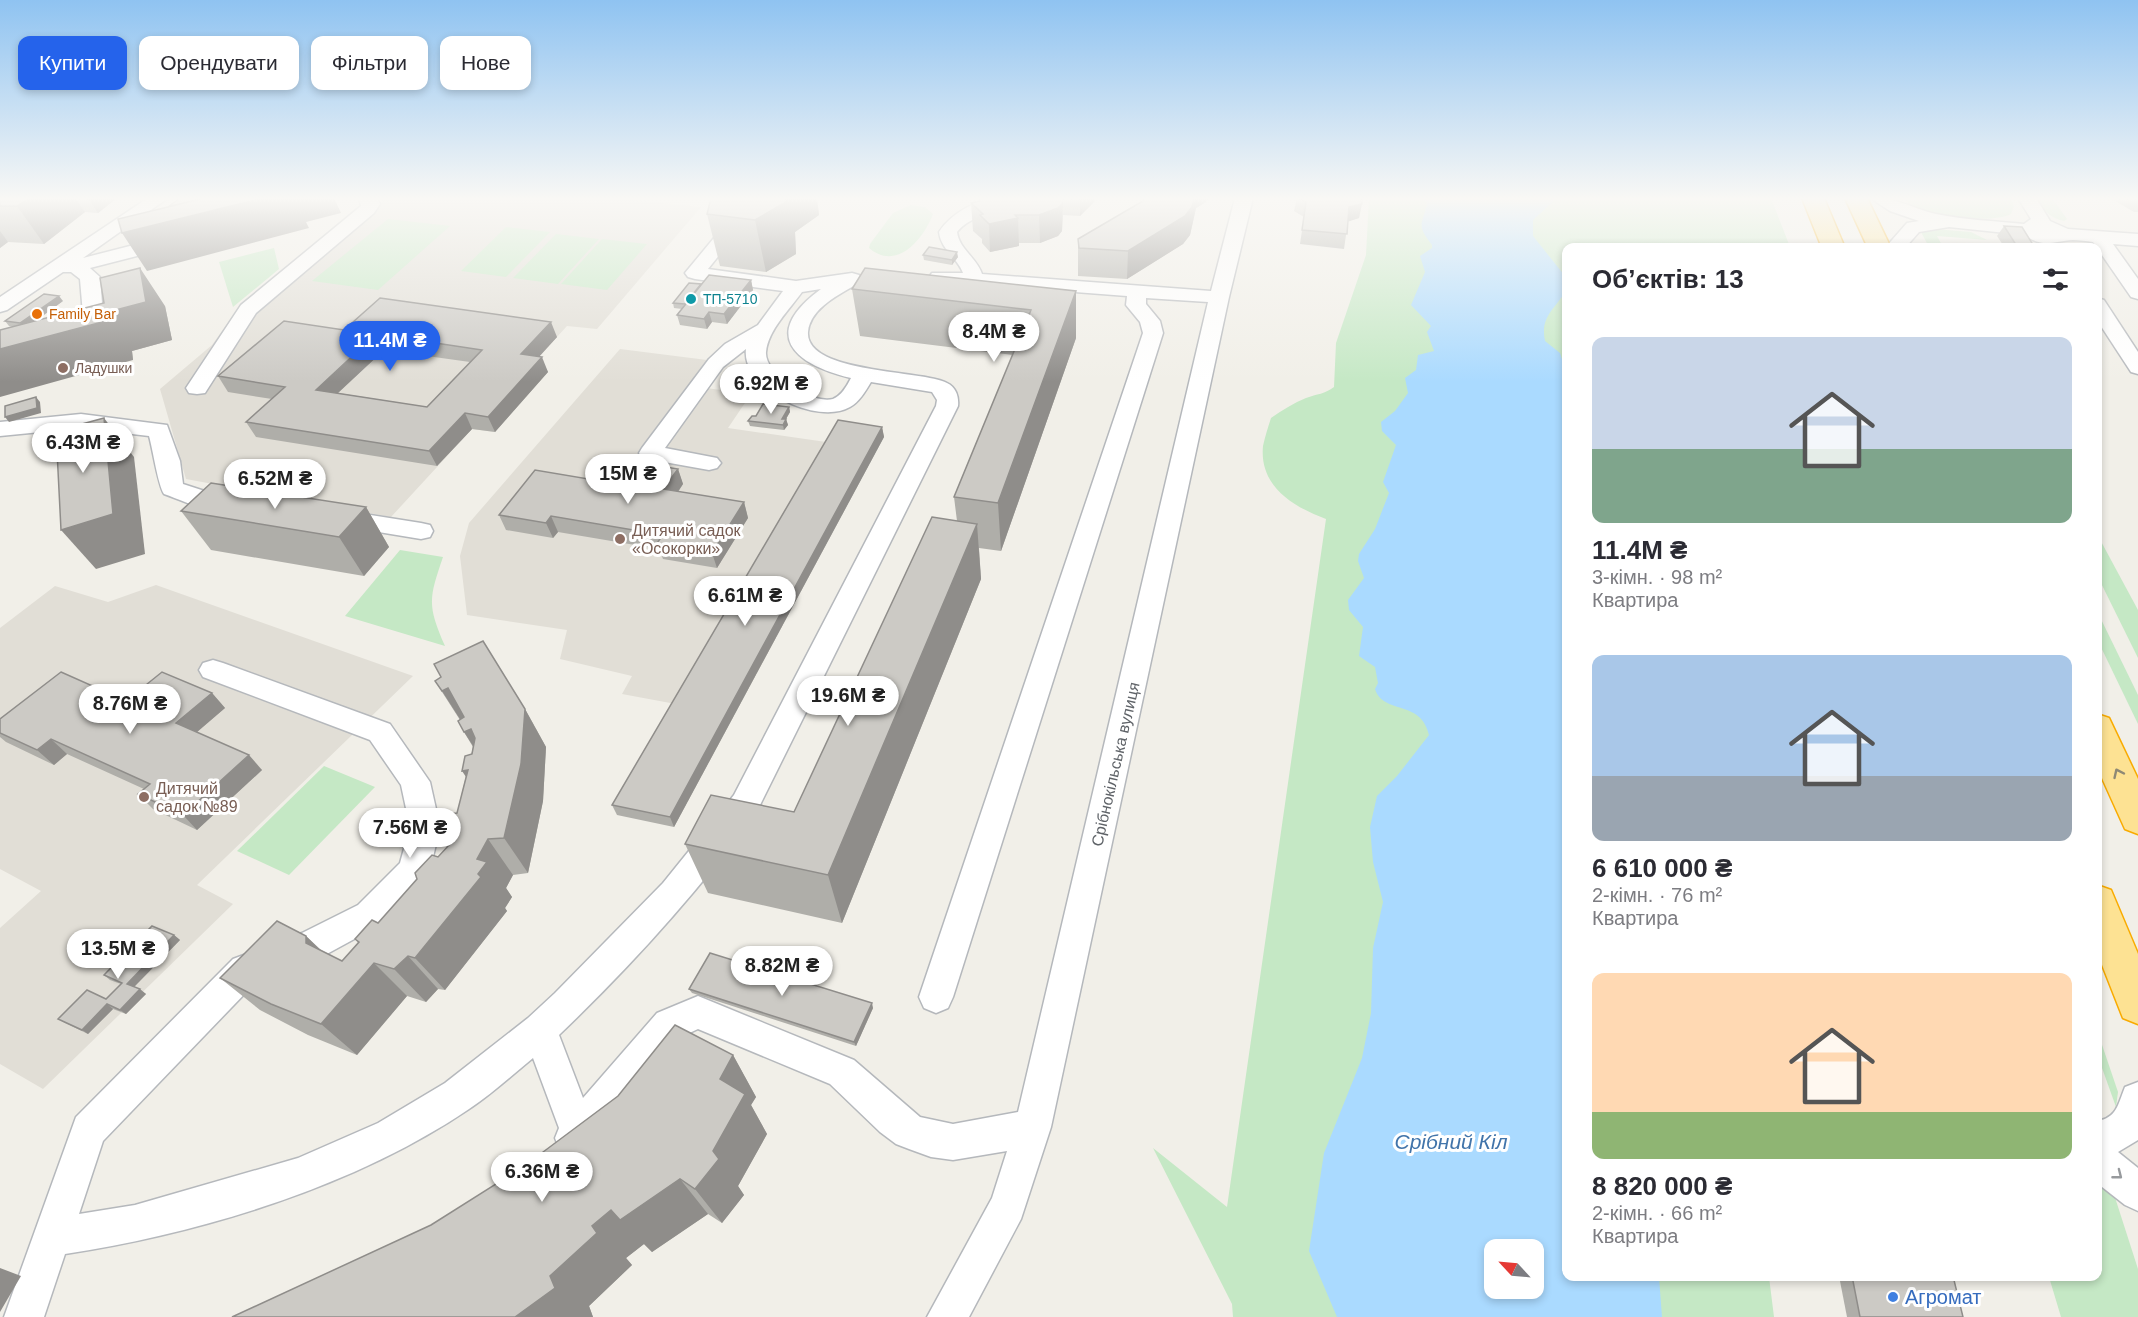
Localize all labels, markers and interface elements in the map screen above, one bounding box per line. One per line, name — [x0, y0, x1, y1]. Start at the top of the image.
chip: Купити — [18, 36, 127, 90]
chip: Орендувати — [139, 36, 299, 90]
chip: Фільтри — [311, 36, 428, 90]
chip: Нове — [440, 36, 531, 90]
icon: filters — [2039, 263, 2072, 296]
text: Об’єктів: 13 — [1592, 264, 1744, 294]
place label: ТП-5710 — [703, 291, 758, 307]
marker: ТП-5710 — [684, 292, 698, 306]
place label: Family Bar — [49, 306, 116, 322]
marker: Family Bar — [30, 307, 44, 321]
pin: 8.4M ₴ — [945, 312, 1043, 363]
text: 8.4M ₴ — [962, 320, 1026, 342]
pin: 11.4M ₴ — [335, 321, 445, 372]
text: 11.4M ₴ — [353, 329, 427, 351]
place label: Ладушки — [75, 360, 132, 376]
marker: Ладушки — [56, 361, 70, 375]
pin: 6.92M ₴ — [716, 364, 826, 415]
text: 6.92M ₴ — [734, 372, 808, 394]
icon: home — [1778, 376, 1886, 484]
pin: 6.43M ₴ — [28, 423, 138, 474]
text: 6.43M ₴ — [46, 431, 120, 453]
pin: 15M ₴ — [586, 454, 670, 505]
pin: 6.52M ₴ — [220, 459, 330, 510]
text: 15M ₴ — [599, 462, 657, 484]
text: 6.52M ₴ — [238, 467, 312, 489]
place label: Дитячий садок «Осокорки» — [632, 522, 742, 557]
marker: Дитячий садок «Осокорки» — [613, 532, 627, 546]
text: 11.4M ₴ — [1592, 535, 1687, 565]
text: 3-кімн. · 98 m² — [1592, 566, 1722, 588]
pin: 6.61M ₴ — [690, 576, 800, 627]
text: 6.61M ₴ — [708, 584, 782, 606]
text: Квартира — [1592, 589, 1678, 611]
pin: 19.6M ₴ — [793, 676, 903, 727]
street label: Срібнокільська вулиця — [1088, 680, 1143, 848]
pin: 8.76M ₴ — [75, 684, 185, 735]
text: 19.6M ₴ — [811, 684, 885, 706]
text: 8.76M ₴ — [93, 692, 167, 714]
icon: home — [1778, 694, 1886, 802]
one-way arrow — [2113, 768, 2125, 779]
place label: Дитячий садок №89 — [156, 780, 238, 815]
marker: Дитячий садок №89 — [137, 790, 151, 804]
pin: 7.56M ₴ — [355, 808, 465, 859]
text: 7.56M ₴ — [373, 816, 447, 838]
text: 6 610 000 ₴ — [1592, 853, 1732, 883]
text: 2-кімн. · 76 m² — [1592, 884, 1722, 906]
text: Квартира — [1592, 907, 1678, 929]
pin: 13.5M ₴ — [63, 929, 173, 980]
text: 13.5M ₴ — [81, 937, 155, 959]
pin: 8.82M ₴ — [727, 946, 837, 997]
text: 8.82M ₴ — [745, 954, 819, 976]
icon: home — [1778, 1012, 1886, 1120]
water label: Срібний Кіл — [1395, 1130, 1508, 1153]
pin: 6.36M ₴ — [487, 1152, 597, 1203]
text: 6.36M ₴ — [505, 1160, 579, 1182]
one-way arrow — [2111, 1168, 2122, 1179]
text: 8 820 000 ₴ — [1592, 1171, 1732, 1201]
text: 2-кімн. · 66 m² — [1592, 1202, 1722, 1224]
text: Квартира — [1592, 1225, 1678, 1247]
north arrow — [1484, 1239, 1544, 1299]
map controls — [1484, 1239, 1544, 1299]
place label: Агромат — [1905, 1286, 1981, 1308]
marker: Агромат — [1886, 1290, 1900, 1304]

